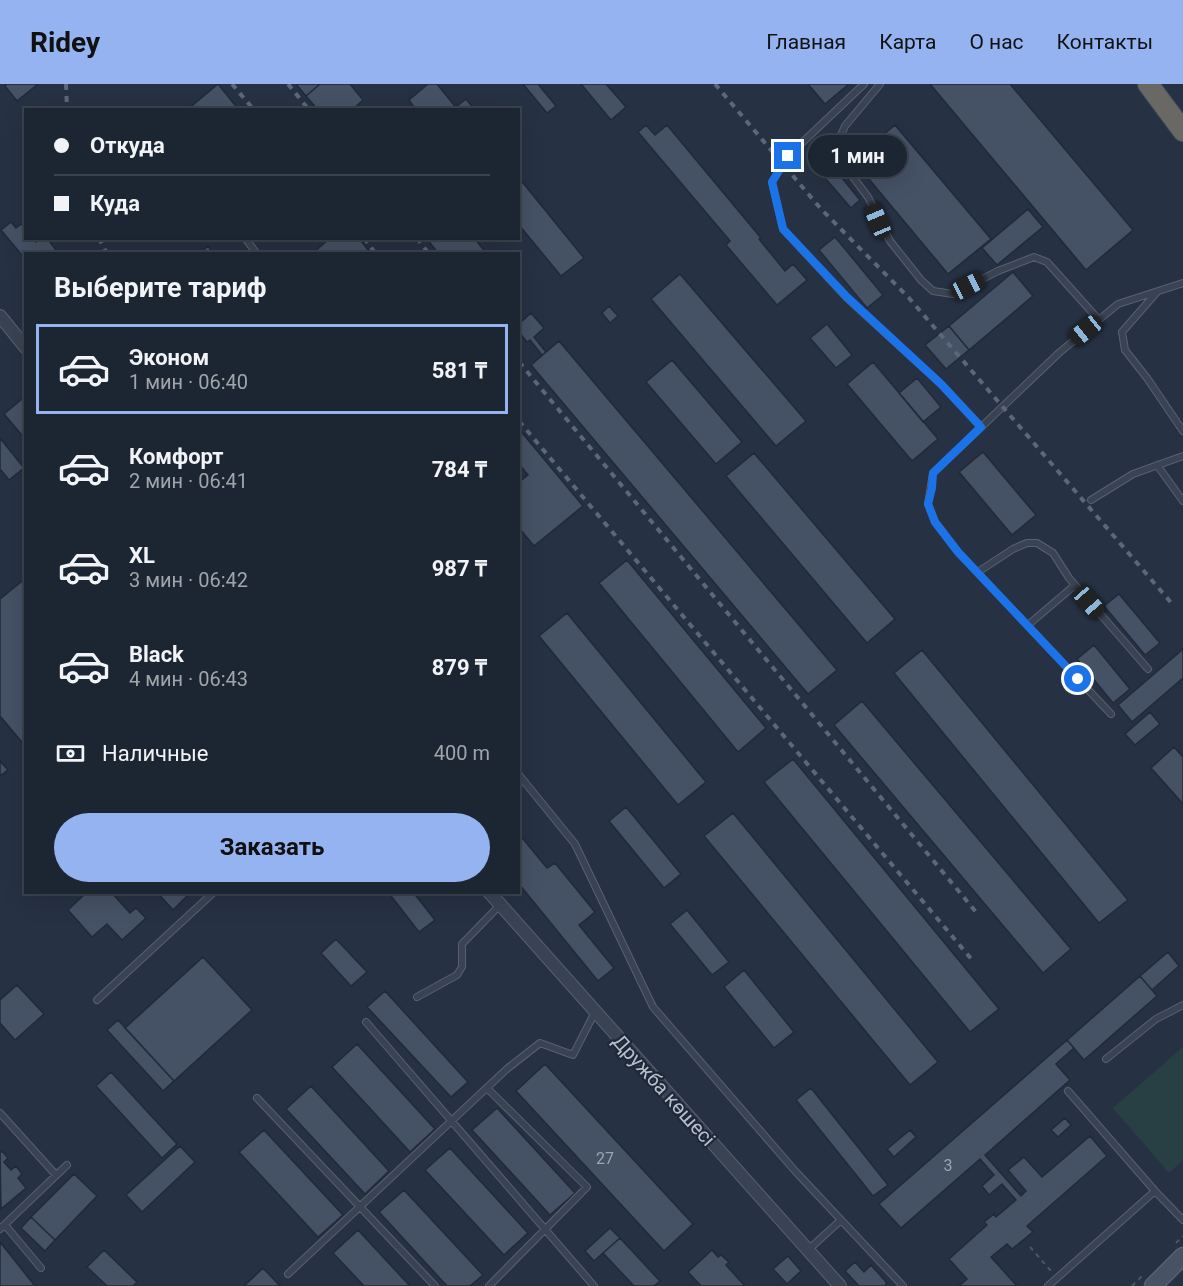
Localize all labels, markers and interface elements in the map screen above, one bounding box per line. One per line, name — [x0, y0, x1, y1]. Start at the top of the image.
text: Ridey — [30, 26, 100, 59]
text: Главная — [766, 30, 846, 54]
text: Карта — [879, 30, 936, 54]
text: О нас — [969, 30, 1024, 54]
text: Контакты — [1057, 30, 1153, 54]
text: Откуда — [90, 133, 165, 158]
callout: 1 мин — [809, 135, 908, 177]
route end — [774, 142, 801, 169]
text: 1 мин — [830, 144, 885, 168]
text: Куда — [90, 191, 140, 216]
car — [863, 201, 893, 241]
car — [948, 270, 988, 302]
text: Выберите тариф — [54, 272, 266, 304]
car — [1066, 312, 1106, 348]
icon: car — [57, 342, 111, 396]
text: Эконом — [129, 345, 209, 370]
text: 581 ₸ — [432, 358, 487, 383]
text: 1 мин · 06:40 — [129, 370, 248, 394]
icon: car — [57, 441, 111, 495]
text: Комфорт — [129, 444, 224, 469]
text: 784 ₸ — [432, 457, 487, 482]
text: 2 мин · 06:41 — [129, 469, 248, 493]
icon: car — [57, 540, 111, 594]
text: XL — [129, 543, 155, 568]
text: 987 ₸ — [432, 556, 487, 581]
text: 3 мин · 06:42 — [129, 568, 248, 592]
car — [1070, 583, 1108, 621]
icon: car — [57, 639, 111, 693]
text: Black — [129, 642, 184, 667]
text: 879 ₸ — [432, 655, 487, 680]
route start — [1064, 665, 1091, 692]
text: 4 мин · 06:43 — [129, 667, 248, 691]
icon: cash — [54, 737, 87, 770]
text: Наличные — [102, 741, 208, 766]
text: 400 m — [434, 741, 490, 765]
button: Заказать — [54, 813, 490, 882]
street label: Дружба көшесі — [608, 1029, 720, 1151]
house number: 27 — [596, 1149, 614, 1168]
house number: 3 — [944, 1156, 953, 1175]

